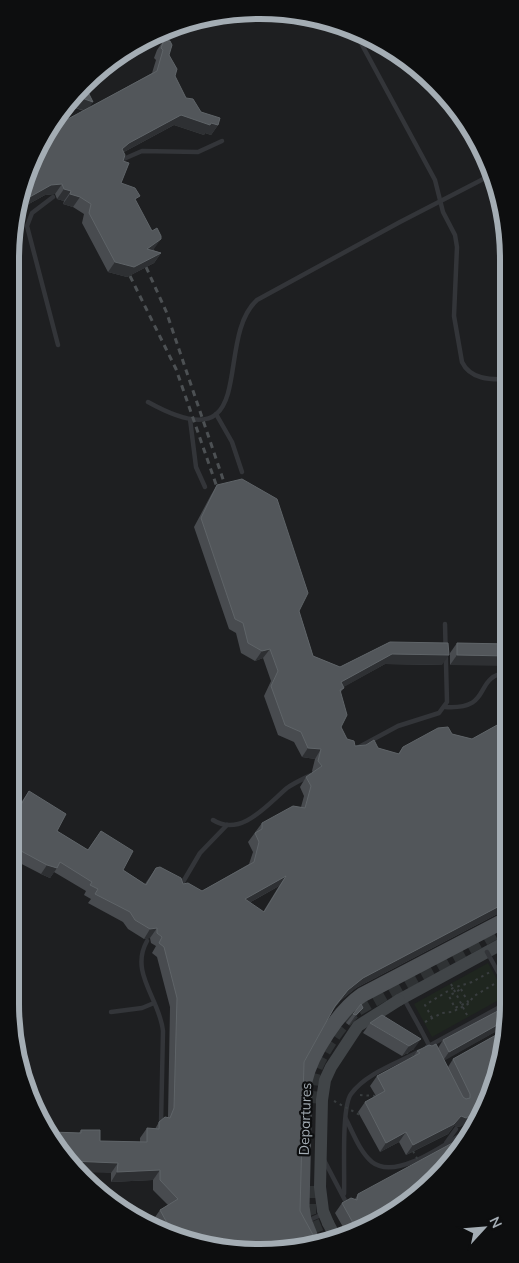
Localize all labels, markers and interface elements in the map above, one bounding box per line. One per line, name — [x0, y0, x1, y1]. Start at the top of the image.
street label: Departures — [295, 1082, 315, 1156]
north arrow — [459, 1203, 509, 1253]
text: N — [485, 1214, 506, 1231]

